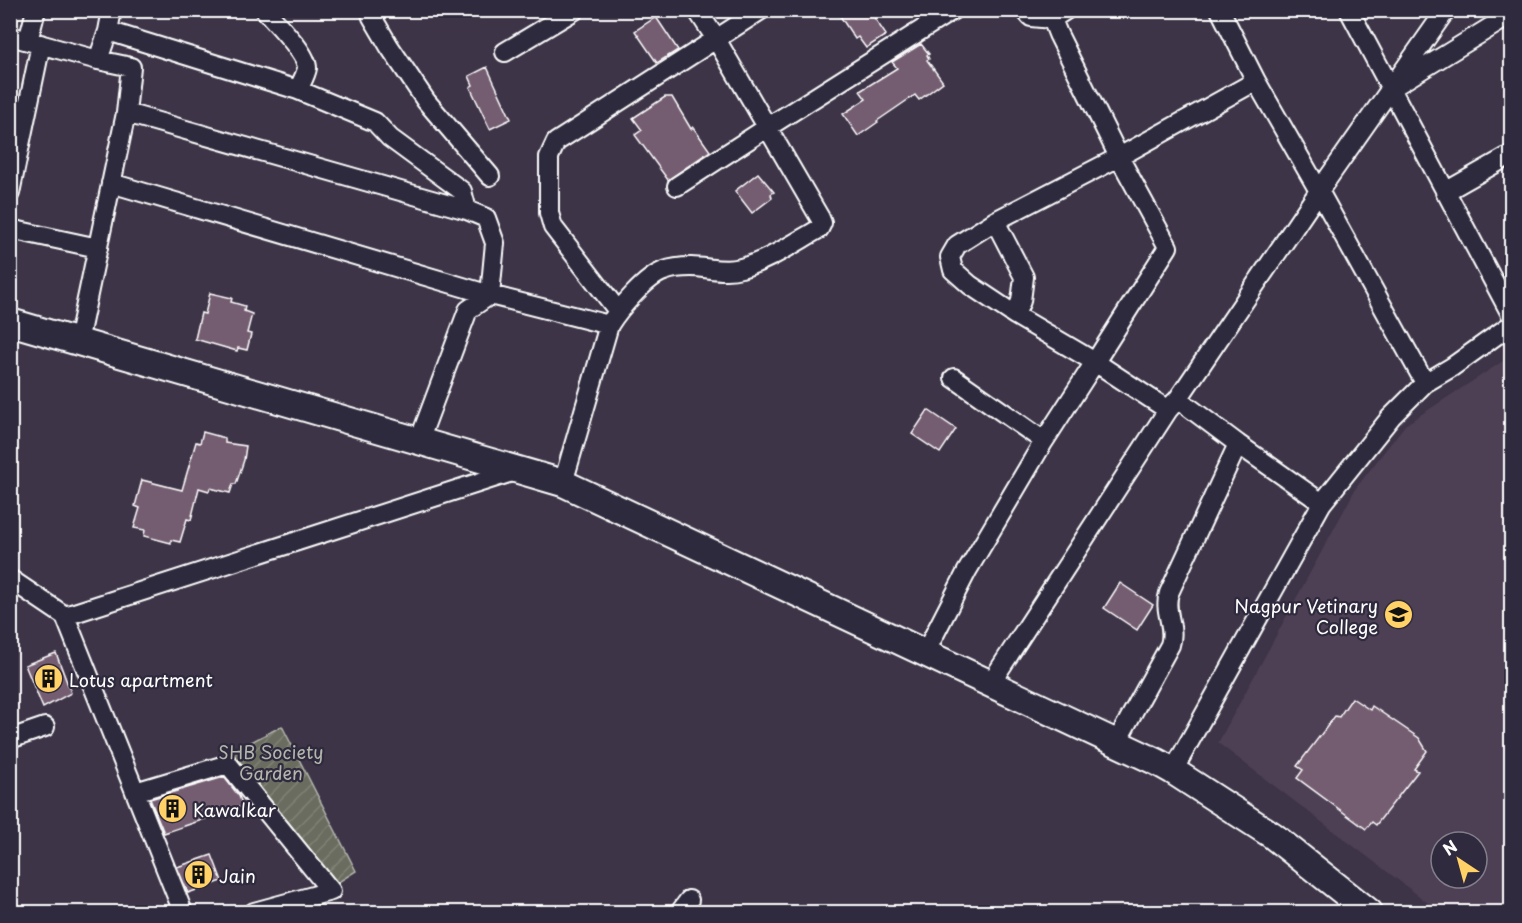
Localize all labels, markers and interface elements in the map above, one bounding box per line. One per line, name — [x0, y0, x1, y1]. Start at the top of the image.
place label: Nagpur Vetinary College — [1235, 592, 1378, 640]
school or university icon: Nagpur Vetinary College — [1383, 599, 1415, 631]
building icon: Lotus apartment — [32, 663, 64, 695]
place label: Lotus apartment — [69, 666, 213, 693]
park label: SHB Society Garden — [218, 738, 324, 786]
building icon: Kawalkar — [156, 793, 188, 825]
place label: Kawalkar — [193, 796, 277, 823]
north arrow — [1429, 830, 1489, 890]
text: N — [1437, 834, 1462, 860]
building icon: Jain — [182, 859, 214, 891]
place label: Jain — [219, 862, 256, 889]

